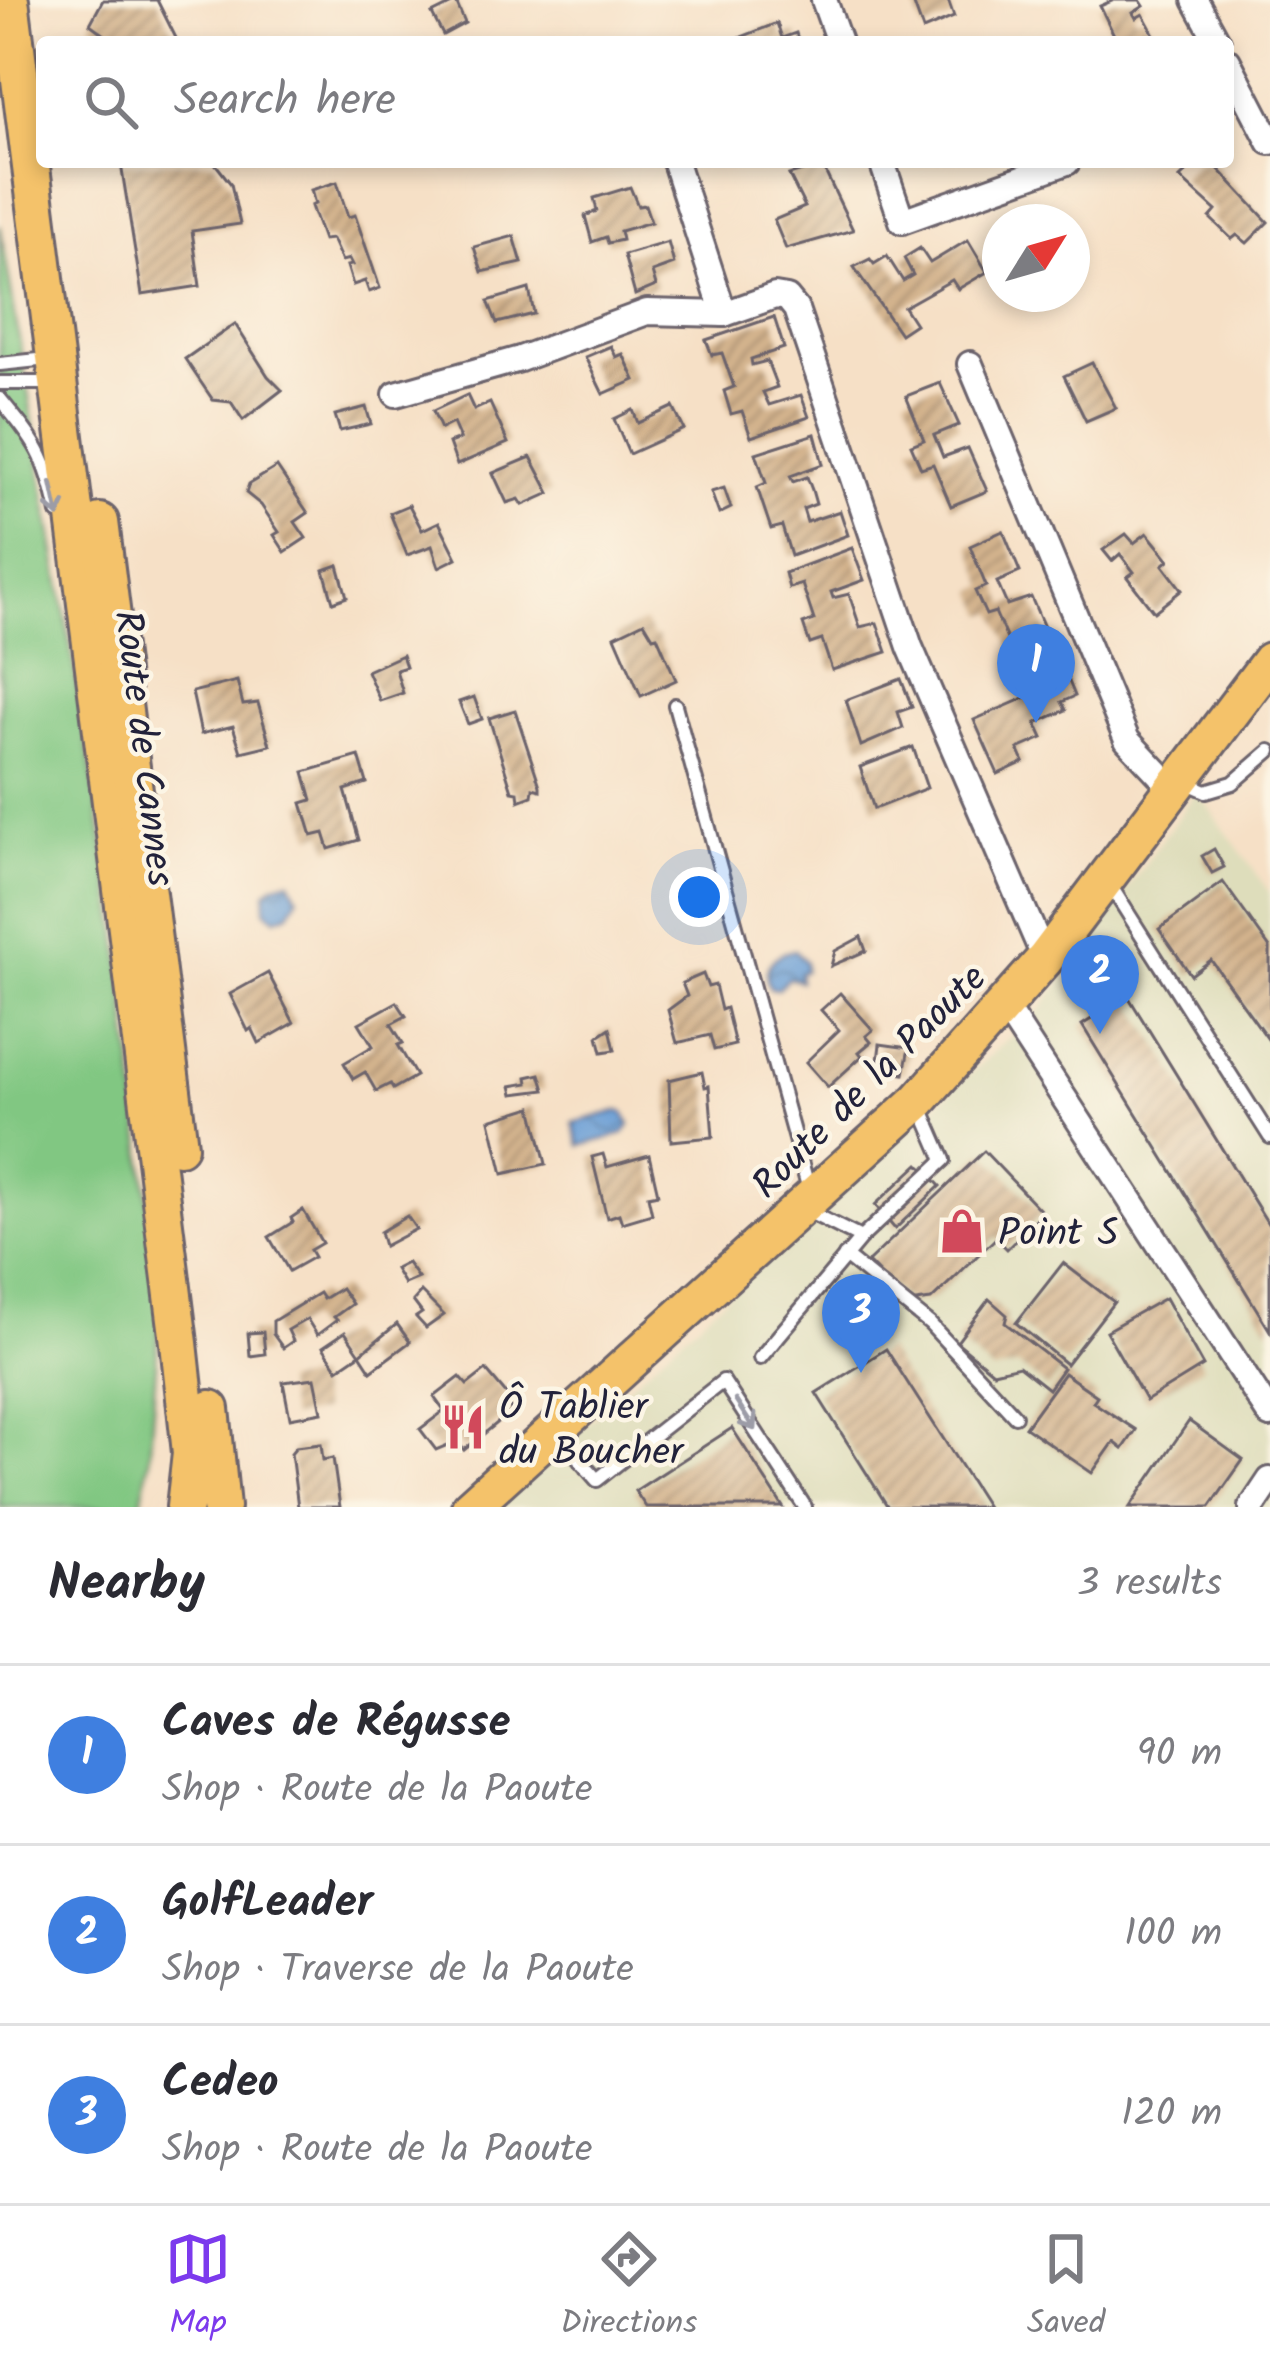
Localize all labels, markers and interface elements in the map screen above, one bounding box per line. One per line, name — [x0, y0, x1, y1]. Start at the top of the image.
search box — [36, 36, 1234, 168]
text: Search here — [174, 66, 396, 138]
icon: search — [78, 69, 144, 135]
north arrow — [982, 204, 1090, 312]
one-way arrow — [44, 480, 67, 518]
street label: Route de Cannes — [94, 607, 190, 890]
pin: 1 — [997, 624, 1075, 723]
your location — [669, 867, 729, 927]
pin: 2 — [1061, 935, 1139, 1034]
street label: Route de la Paoute — [739, 951, 1003, 1215]
place label: Point S — [998, 1204, 1118, 1266]
shop icon: Point S — [937, 1206, 987, 1256]
pin: 3 — [822, 1274, 900, 1373]
place label: Ô Tablier du Boucher — [499, 1378, 685, 1485]
one-way arrow — [733, 1398, 758, 1432]
restaurant icon: Ô Tablier du Boucher — [438, 1402, 488, 1452]
text: Nearby — [48, 1545, 205, 1626]
text: 3 results — [1077, 1554, 1222, 1616]
text: Caves de Régusse — [162, 1688, 511, 1760]
text: 1 — [81, 1724, 93, 1786]
text: 90 m — [1137, 1724, 1222, 1786]
text: Shop · Route de la Paoute — [162, 1760, 593, 1822]
text: GolfLeader — [162, 1868, 373, 1940]
text: 2 — [76, 1904, 98, 1966]
text: 100 m — [1124, 1904, 1222, 1966]
text: Shop · Traverse de la Paoute — [162, 1940, 634, 2002]
text: Cedeo — [162, 2048, 278, 2120]
text: 3 — [76, 2084, 98, 2146]
text: 120 m — [1121, 2084, 1222, 2146]
text: Shop · Route de la Paoute — [162, 2120, 593, 2182]
tab: Map — [165, 2226, 231, 2351]
tab: Directions — [560, 2226, 697, 2351]
tab: Saved — [1027, 2226, 1105, 2351]

